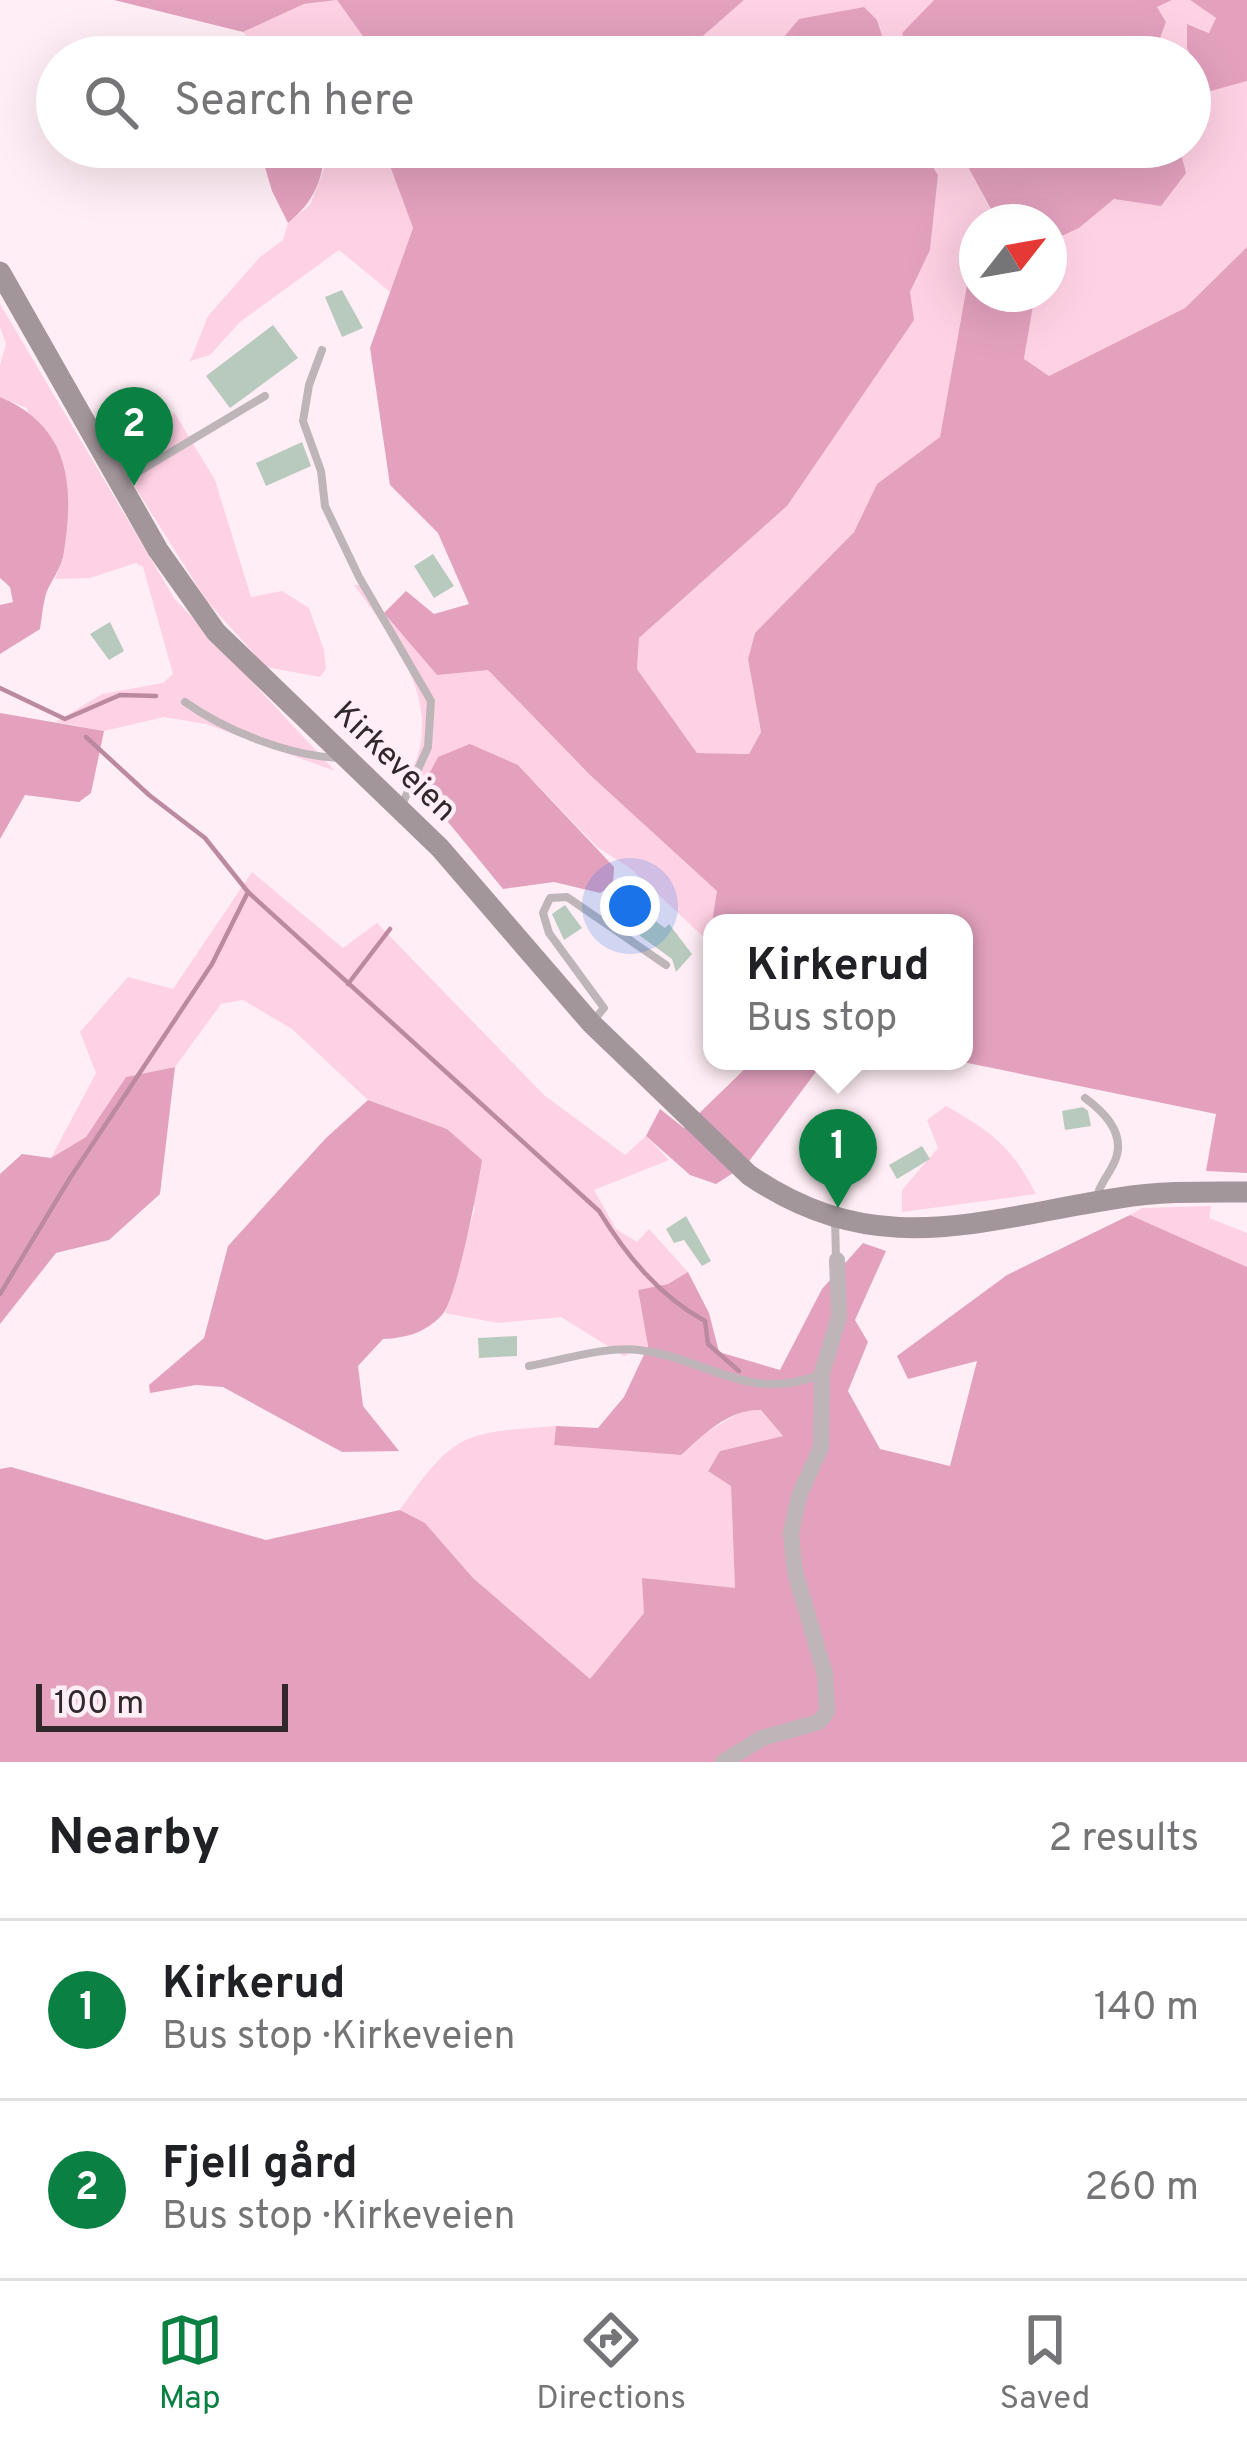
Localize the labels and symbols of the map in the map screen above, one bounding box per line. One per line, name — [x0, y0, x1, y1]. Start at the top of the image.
north arrow — [959, 204, 1067, 312]
pin: 2 — [95, 387, 173, 486]
street label: Kirkeveien — [323, 694, 464, 832]
your location — [600, 876, 660, 936]
pin: 1 — [799, 1109, 877, 1208]
scale bar — [36, 1678, 288, 1731]

